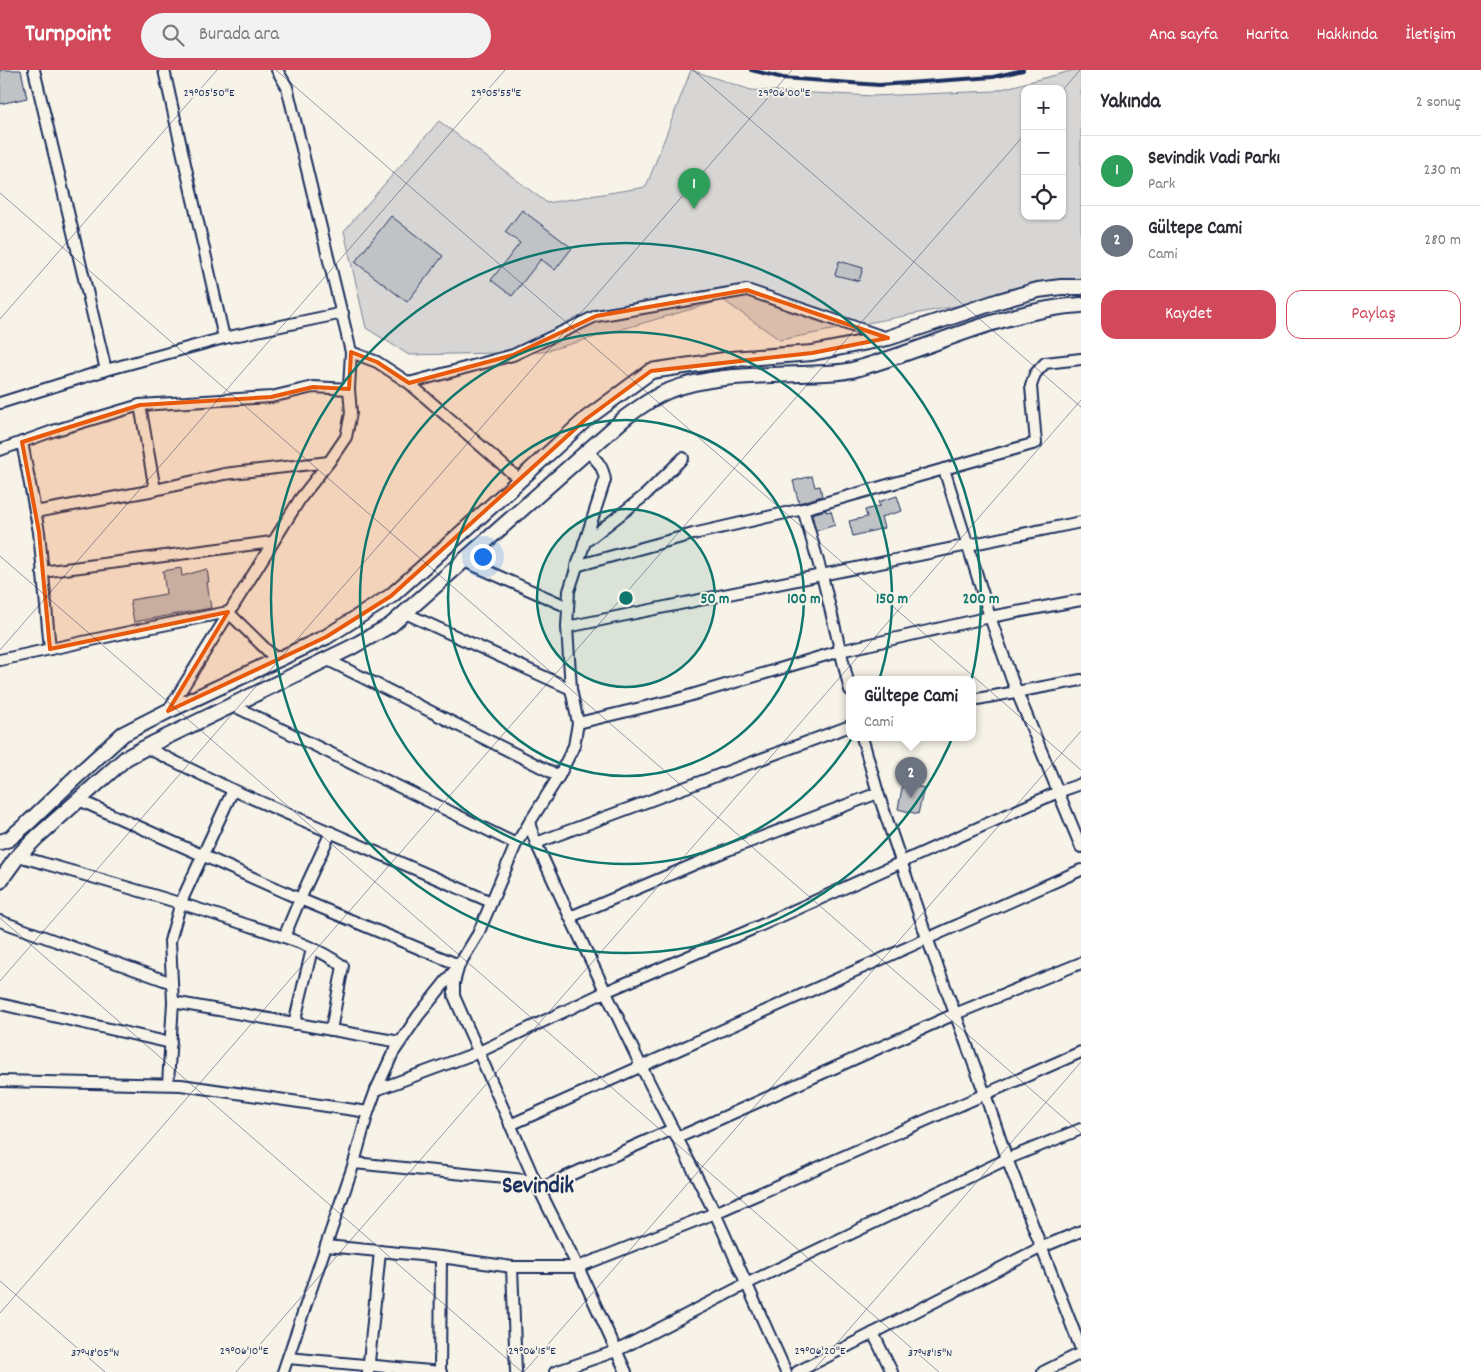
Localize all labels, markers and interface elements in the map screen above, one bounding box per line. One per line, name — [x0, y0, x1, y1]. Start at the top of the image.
search box — [141, 13, 491, 58]
text: Turnpoint — [25, 18, 111, 52]
icon: search — [159, 21, 187, 49]
text: Burada ara — [199, 22, 279, 49]
text: Ana sayfa — [1149, 23, 1218, 48]
text: Harita — [1246, 23, 1288, 48]
text: Hakkında — [1316, 23, 1377, 48]
text: İletişim — [1405, 23, 1456, 48]
text: 29°05'50"E — [184, 85, 235, 102]
text: 29°05'55"E — [471, 85, 521, 102]
text: 29°06'00"E — [758, 85, 811, 102]
map controls — [1021, 85, 1066, 220]
button: + — [1021, 85, 1066, 130]
text: Yakında — [1101, 88, 1160, 118]
text: 2 sonuç — [1416, 91, 1461, 114]
button: − — [1021, 130, 1066, 175]
text: Sevindik Vadi Parkı — [1148, 146, 1280, 173]
text: 1 — [1115, 159, 1119, 182]
text: 230 m — [1424, 159, 1461, 182]
pin: 1 — [678, 168, 710, 209]
text: Park — [1148, 173, 1175, 196]
button: locate — [1021, 175, 1066, 220]
text: Gültepe Cami — [1148, 216, 1242, 243]
text: 2 — [1114, 229, 1121, 252]
text: 280 m — [1424, 229, 1461, 252]
text: Cami — [1148, 243, 1177, 266]
button: Kaydet — [1101, 290, 1276, 339]
button: Paylaş — [1286, 290, 1461, 339]
your location — [470, 544, 496, 570]
centre of rings — [617, 589, 635, 607]
text: 50 m — [701, 589, 729, 611]
text: 100 m — [787, 589, 821, 611]
text: 150 m — [876, 589, 908, 611]
text: 200 m — [963, 589, 999, 611]
popup — [846, 676, 976, 741]
text: Gültepe Cami — [864, 684, 958, 711]
text: Cami — [864, 711, 893, 734]
pin: 2 — [895, 757, 927, 798]
district label: Sevindik — [502, 1170, 574, 1204]
text: 29°06'10"E — [220, 1343, 269, 1360]
text: 29°06'15"E — [508, 1343, 556, 1360]
text: 29°06'20"E — [795, 1343, 846, 1360]
text: 37°48'05"N — [71, 1345, 119, 1362]
text: 37°48'15"N — [908, 1345, 952, 1362]

